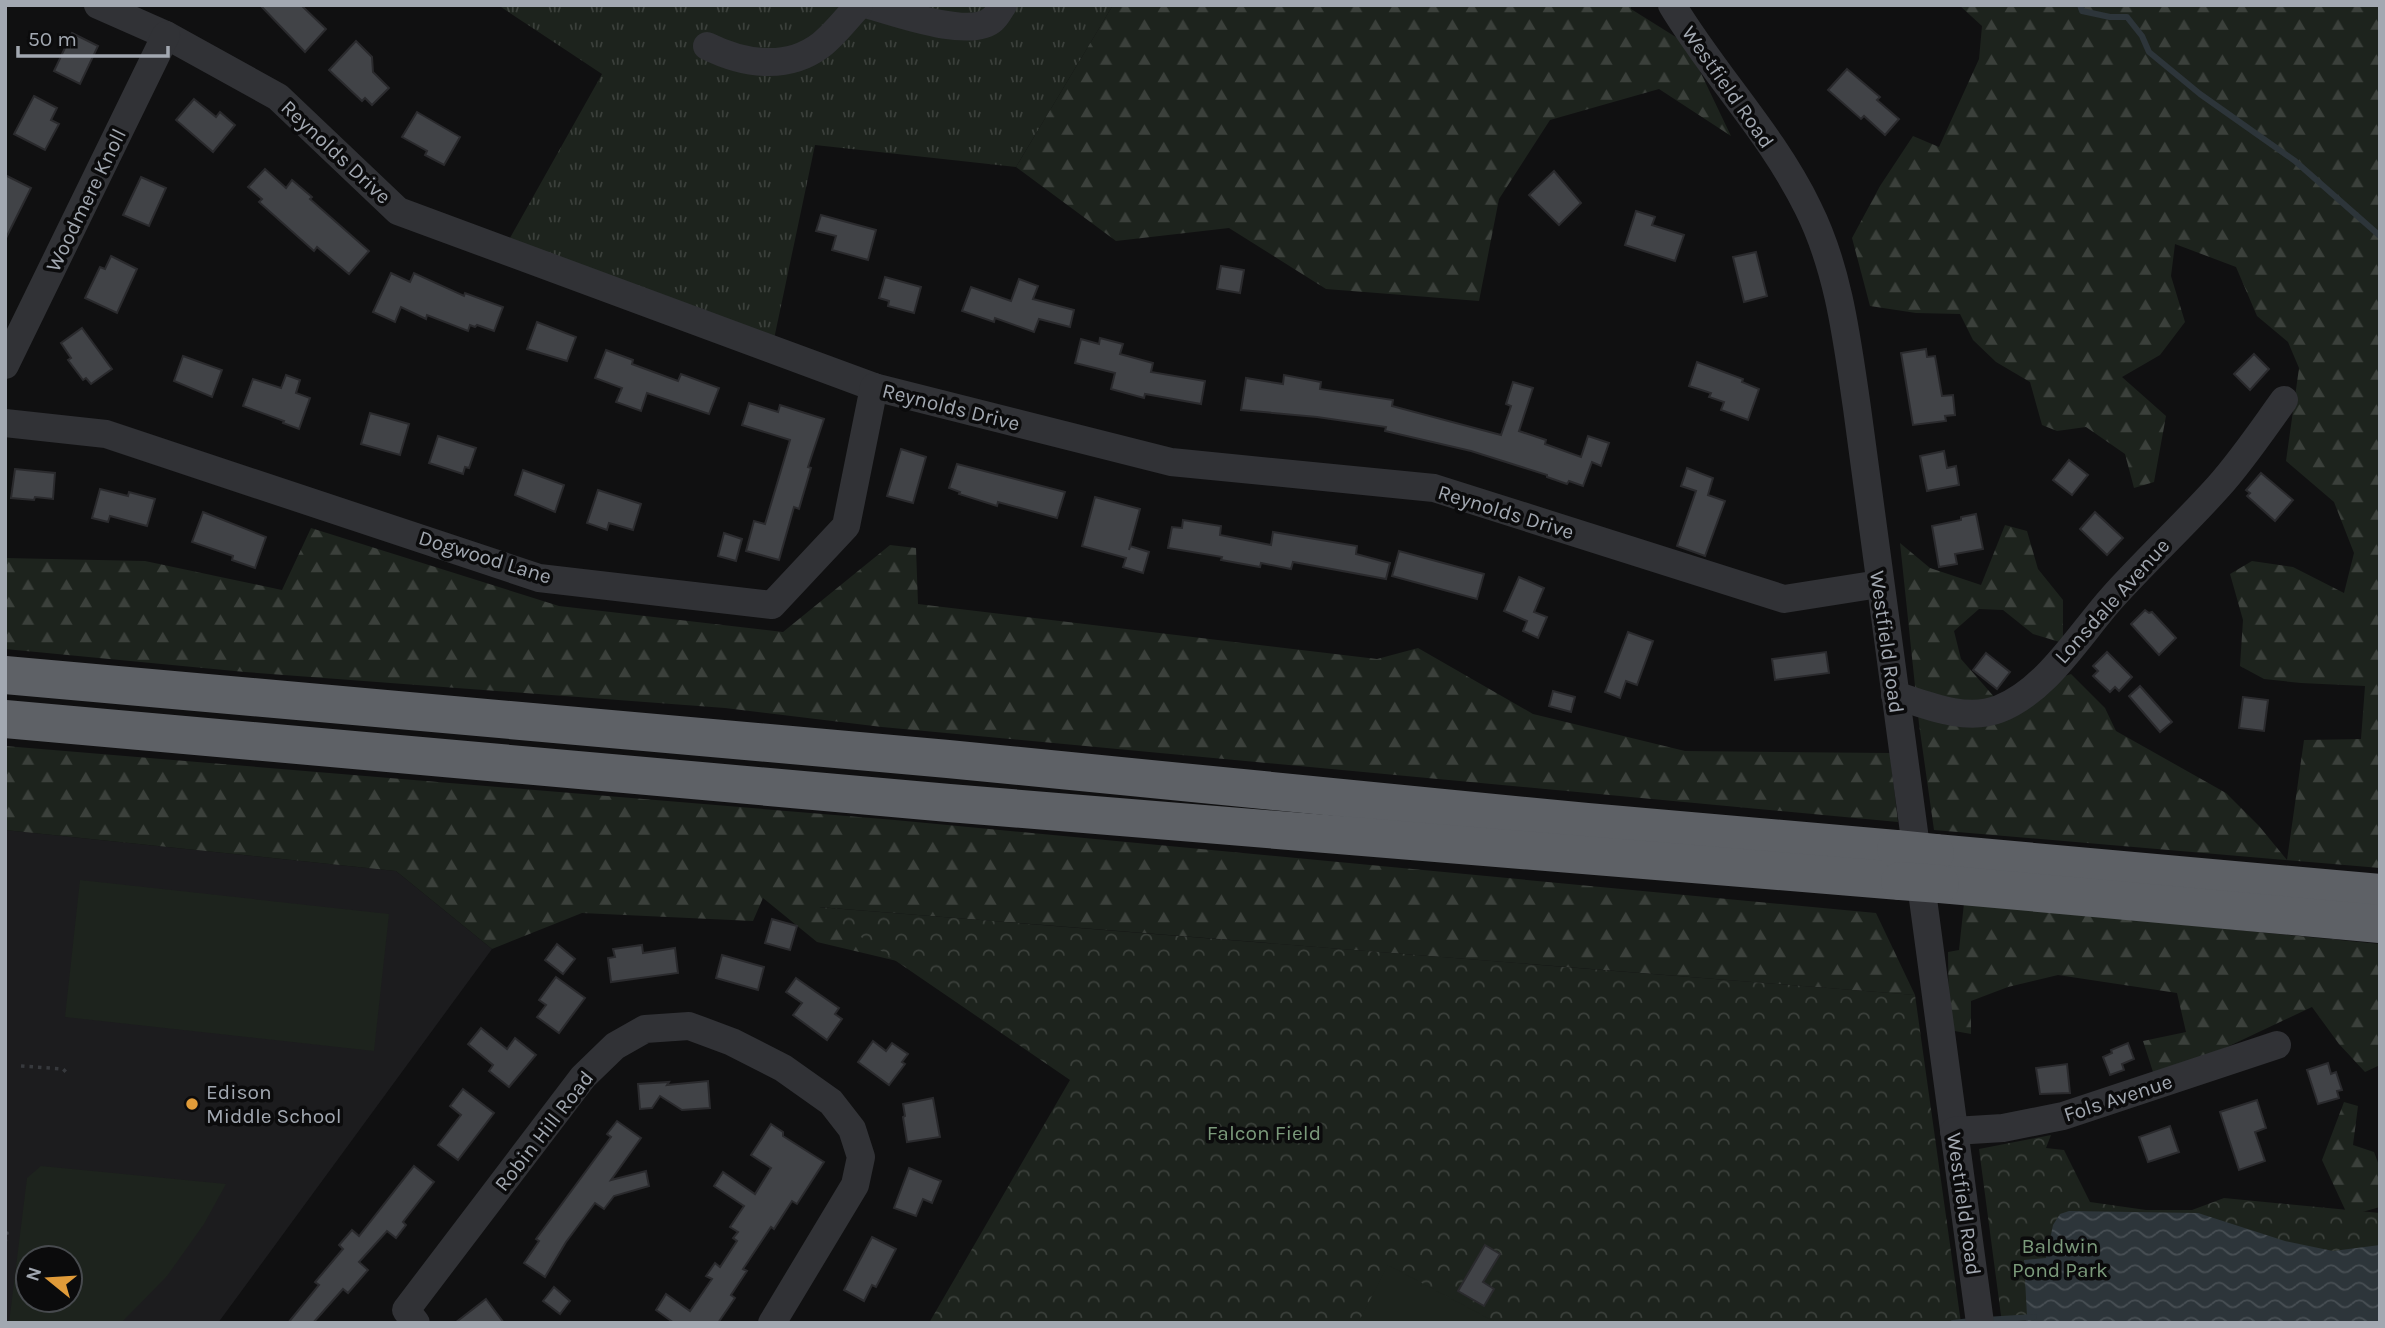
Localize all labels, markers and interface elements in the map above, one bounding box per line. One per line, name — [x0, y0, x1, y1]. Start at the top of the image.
scale bar — [18, 14, 168, 58]
street label: Westfield Road — [1677, 21, 1779, 153]
text: 50 m — [28, 27, 77, 51]
street label: Reynolds Drive — [276, 95, 396, 209]
street label: Woodmere Knoll — [41, 125, 131, 275]
street label: Reynolds Drive — [880, 378, 1022, 436]
street label: Reynolds Drive — [1435, 480, 1577, 544]
street label: Dogwood Lane — [416, 525, 554, 589]
street label: Lonsdale Avenue — [2050, 534, 2174, 668]
street label: Westfield Road — [1865, 569, 1909, 715]
street label: Robin Hill Road — [490, 1066, 598, 1196]
street label: Fols Avenue — [2061, 1069, 2175, 1127]
place label: Edison Middle School — [206, 1080, 342, 1128]
marker: Edison Middle School — [184, 1096, 200, 1112]
park label: Falcon Field — [1207, 1121, 1321, 1145]
street label: Westfield Road — [1942, 1131, 1986, 1277]
park label: Baldwin Pond Park — [2012, 1234, 2108, 1282]
north arrow — [14, 1244, 84, 1314]
text: N — [21, 1264, 46, 1284]

